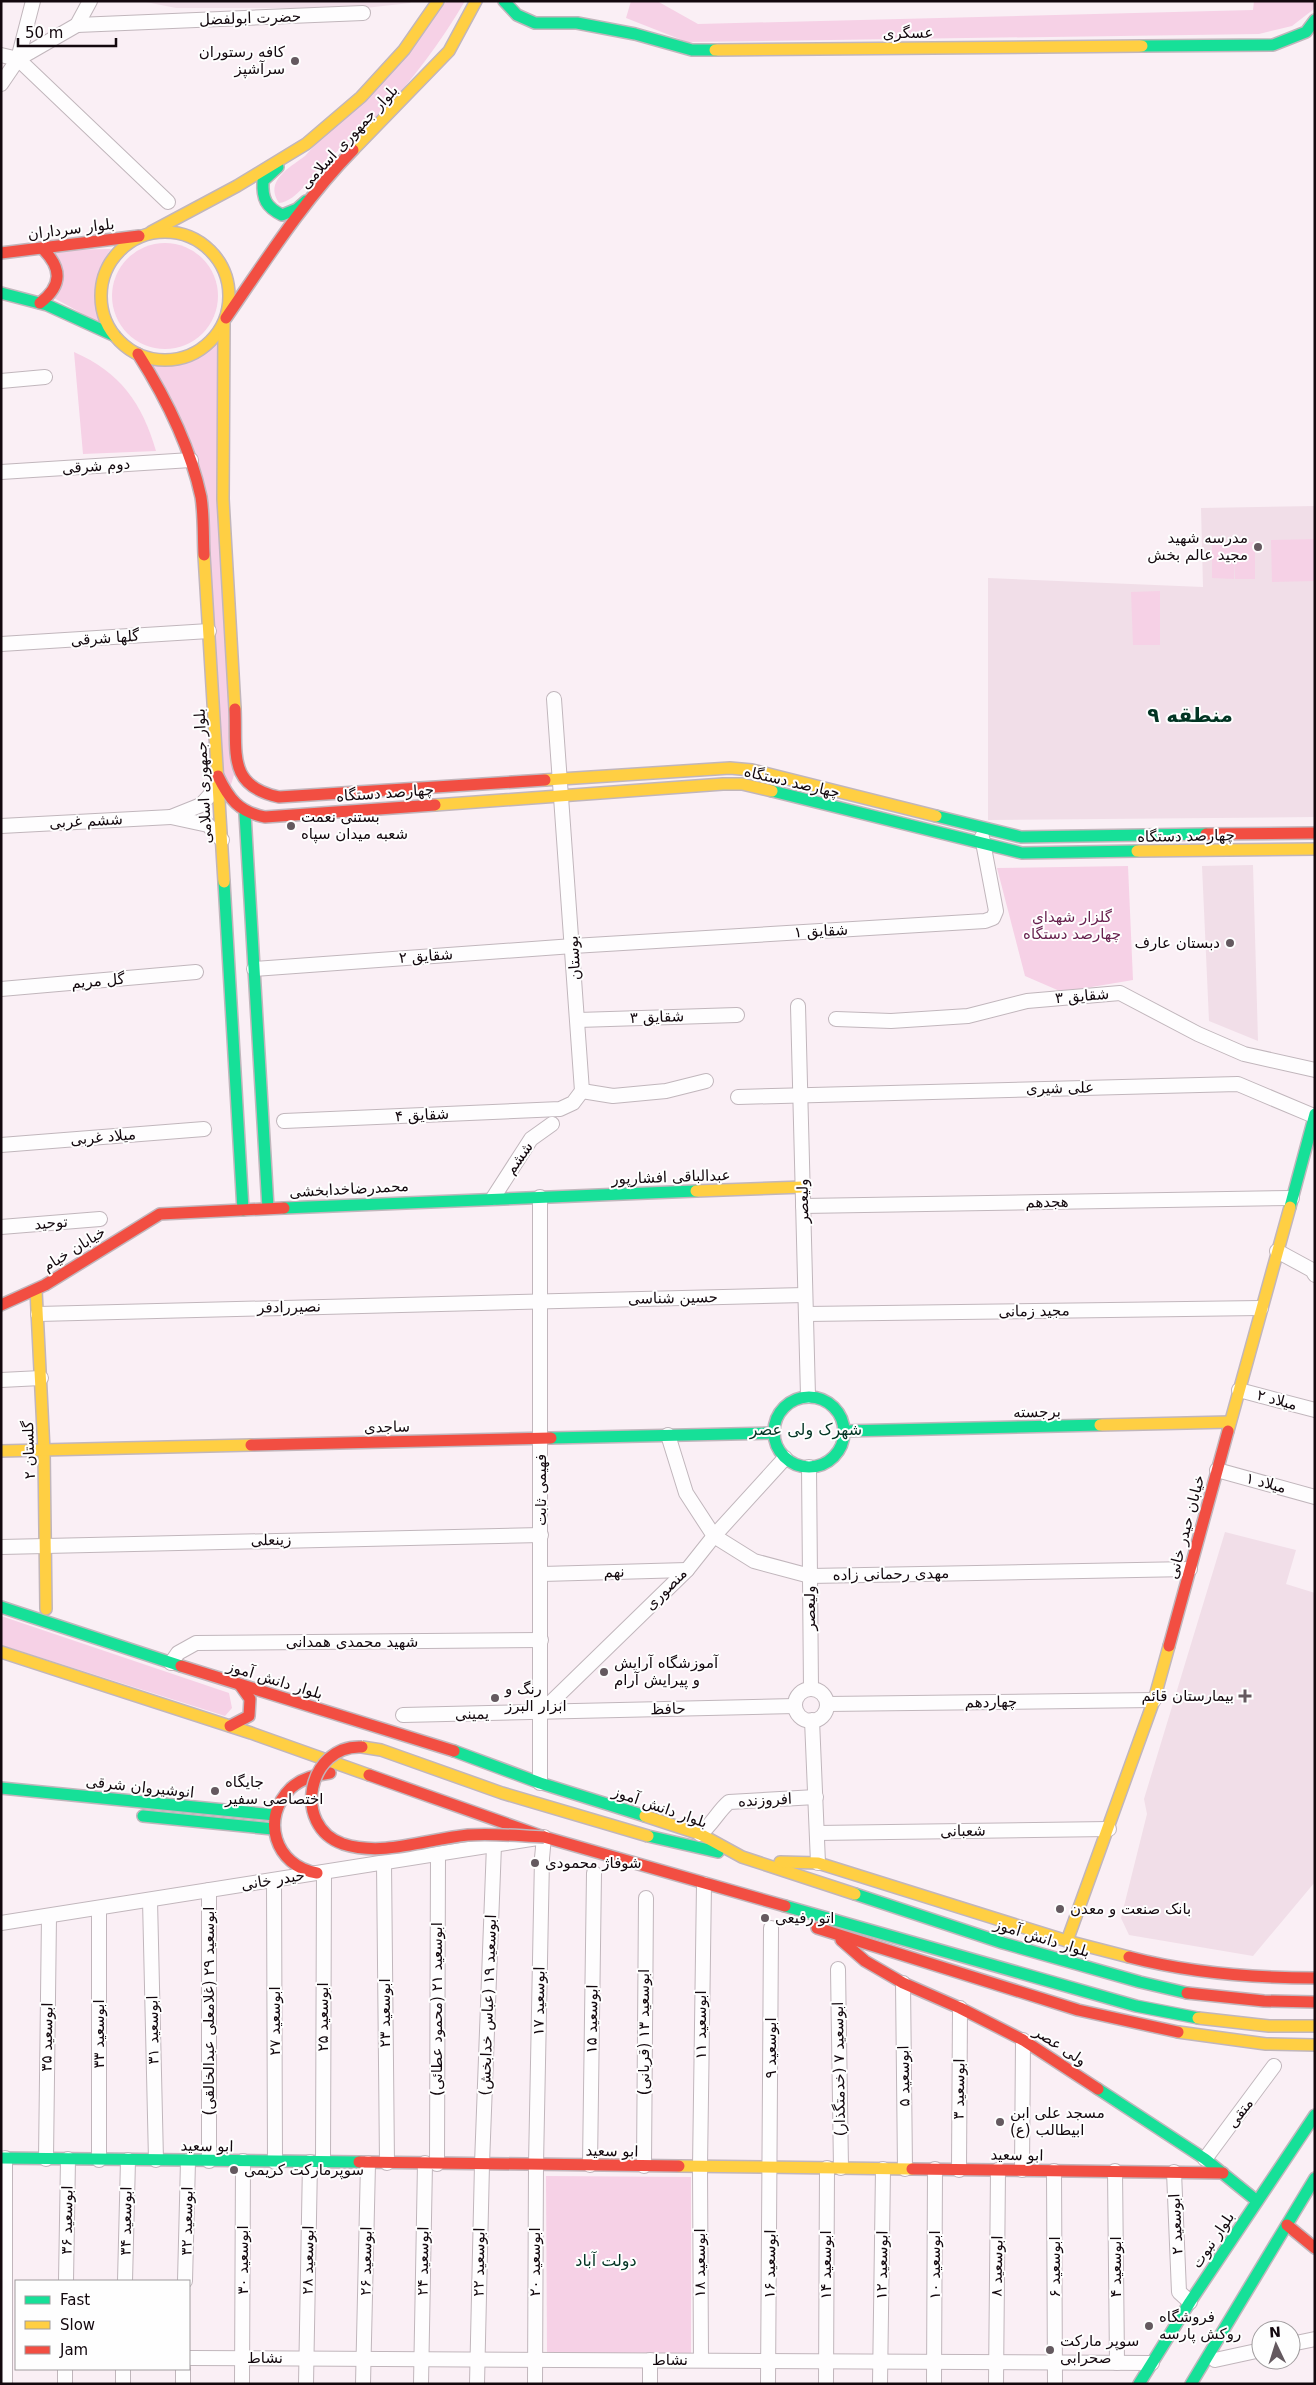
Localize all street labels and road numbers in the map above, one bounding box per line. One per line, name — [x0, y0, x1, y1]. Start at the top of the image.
street label: حضرت ابولفضل — [199, 7, 301, 29]
street label: عسگری — [883, 24, 933, 42]
street label: بلوار جمهوری اسلامی — [296, 81, 402, 193]
street label: بلوار سرداران — [27, 215, 115, 243]
street label: دوم شرقی — [61, 455, 131, 477]
street label: گلها شرقی — [70, 627, 141, 649]
street label: بلوار جمهوری اسلامی — [190, 708, 216, 844]
street label: چهارصد دستگاه — [742, 762, 842, 802]
street label: چهارصد دستگاه — [336, 781, 434, 805]
street label: ششم غربی — [49, 810, 123, 832]
street label: چهارصد دستگاه — [1137, 826, 1235, 846]
street label: شقایق ۱ — [793, 921, 849, 941]
street label: بوستان — [563, 935, 585, 981]
street label: شقایق ۲ — [398, 945, 454, 967]
street label: گل مریم — [70, 970, 126, 992]
street label: شقایق ۳ — [1054, 985, 1110, 1007]
street label: شقایق ۳ — [630, 1007, 684, 1027]
street label: علی شیری — [1026, 1078, 1094, 1098]
street label: شقایق ۴ — [394, 1105, 450, 1125]
street label: میلاد غربی — [69, 1125, 137, 1149]
street label: ششم — [501, 1138, 537, 1178]
street label: عبدالباقی افشارپور — [610, 1166, 731, 1189]
street label: محمدرضاخدابخشی — [289, 1177, 409, 1201]
street label: ولیعصر — [794, 1178, 812, 1225]
street label: هجدهم — [1025, 1193, 1069, 1211]
street label: توحید — [33, 1213, 69, 1233]
street label: خیابان خیام — [39, 1223, 109, 1275]
street label: حسین شناسی — [628, 1288, 718, 1308]
street label: نصیررادفر — [256, 1297, 321, 1317]
street label: مجید زمانی — [998, 1301, 1070, 1321]
street label: میلاد ۲ — [1255, 1386, 1299, 1414]
street label: برجسته — [1013, 1403, 1061, 1421]
street label: ساجدی — [364, 1418, 410, 1436]
street label: گلستان ۲ — [19, 1420, 39, 1480]
street label: فهیمی ثابت — [532, 1454, 550, 1526]
street label: میلاد ۱ — [1244, 1469, 1288, 1497]
street label: خیابان حیدر خانی — [1163, 1473, 1209, 1581]
street label: زینعلی — [251, 1531, 291, 1549]
street label: نهم — [603, 1563, 625, 1581]
street label: منصوری — [641, 1564, 691, 1614]
street label: مهدی رحمانی زاده — [833, 1564, 949, 1584]
street label: ولیعصر — [801, 1586, 819, 1631]
street label: شهید محمدی همدانی — [286, 1633, 418, 1651]
street label: بلوار دانش آموز — [224, 1657, 325, 1703]
street label: چهاردهم — [965, 1693, 1017, 1711]
street label: حافظ — [650, 1699, 686, 1719]
street label: یمینی — [455, 1705, 489, 1723]
street label: انوشیروان شرقی — [85, 1772, 195, 1802]
street label: بلوار دانش آموز — [609, 1782, 710, 1832]
street label: افروزنده — [738, 1790, 792, 1810]
street label: شعبانی — [940, 1822, 986, 1840]
street label: حیدر خانی — [240, 1866, 306, 1894]
street label: ابوسعید ۲۹ (غلامعلی عبدالخالقی) — [200, 1907, 218, 2115]
street label: ابوسعید ۱۹ (عباس خدابخش) — [476, 1914, 500, 2096]
street label: بلوار دانش آموز — [991, 1915, 1092, 1961]
street label: ابوسعید ۲۱ (محمود عطائی) — [428, 1922, 446, 2096]
street label: ابوسعید ۱۷ — [529, 1966, 549, 2036]
street label: ابوسعید ۱۳ (قربانی) — [635, 1969, 653, 2095]
street label: ابوسعید ۲۳ — [376, 1978, 394, 2048]
street label: ابوسعید ۲۵ — [314, 1982, 332, 2052]
street label: ابوسعید ۱۵ — [582, 1984, 602, 2054]
street label: ابوسعید ۲۷ — [266, 1986, 284, 2056]
street label: ابوسعید ۱۱ — [692, 1990, 710, 2060]
street label: ابوسعید ۳۱ — [143, 1995, 163, 2065]
street label: ابوسعید ۳۳ — [90, 1999, 108, 2069]
street label: ابوسعید ۷ (خدمتگذار) — [829, 2001, 849, 2137]
street label: ابوسعید ۳۵ — [37, 2002, 57, 2072]
street label: ابوسعید ۹ — [762, 2017, 780, 2079]
street label: ولی عصر — [1029, 2022, 1090, 2070]
street label: ابوسعید ۵ — [894, 2045, 914, 2107]
street label: ابوسعید ۳ — [949, 2058, 969, 2120]
street label: متقی — [1223, 2095, 1257, 2131]
street label: ابو سعید — [180, 2137, 234, 2155]
street label: ابو سعید — [585, 2142, 639, 2160]
street label: ابو سعید — [990, 2146, 1044, 2164]
street label: ابوسعید ۳۶ — [57, 2185, 77, 2255]
street label: ابوسعید ۳۴ — [116, 2186, 136, 2256]
street label: ابوسعید ۳۲ — [177, 2186, 197, 2256]
street label: ابوسعید ۲ — [1165, 2193, 1187, 2255]
street label: بلوار نبوت — [1188, 2209, 1238, 2271]
street label: ابوسعید ۳۰ — [234, 2225, 252, 2295]
street label: ابوسعید ۲۸ — [298, 2225, 318, 2295]
street label: ابوسعید ۲۶ — [356, 2226, 376, 2296]
street label: ابوسعید ۲۴ — [413, 2226, 433, 2296]
street label: ابوسعید ۲۲ — [469, 2227, 489, 2297]
street label: ابوسعید ۲۰ — [526, 2227, 544, 2297]
street label: ابوسعید ۱۸ — [691, 2228, 709, 2298]
street label: ابوسعید ۱۶ — [760, 2229, 780, 2299]
street label: ابوسعید ۱۴ — [817, 2230, 835, 2300]
street label: ابوسعید ۱۲ — [872, 2230, 892, 2300]
street label: ابوسعید ۱۰ — [926, 2230, 944, 2300]
street label: ابوسعید ۸ — [987, 2235, 1007, 2297]
street label: ابوسعید ۶ — [1046, 2236, 1064, 2298]
street label: ابوسعید ۴ — [1107, 2236, 1125, 2298]
street label: نشاط — [247, 2349, 283, 2367]
street label: نشاط — [652, 2351, 688, 2369]

